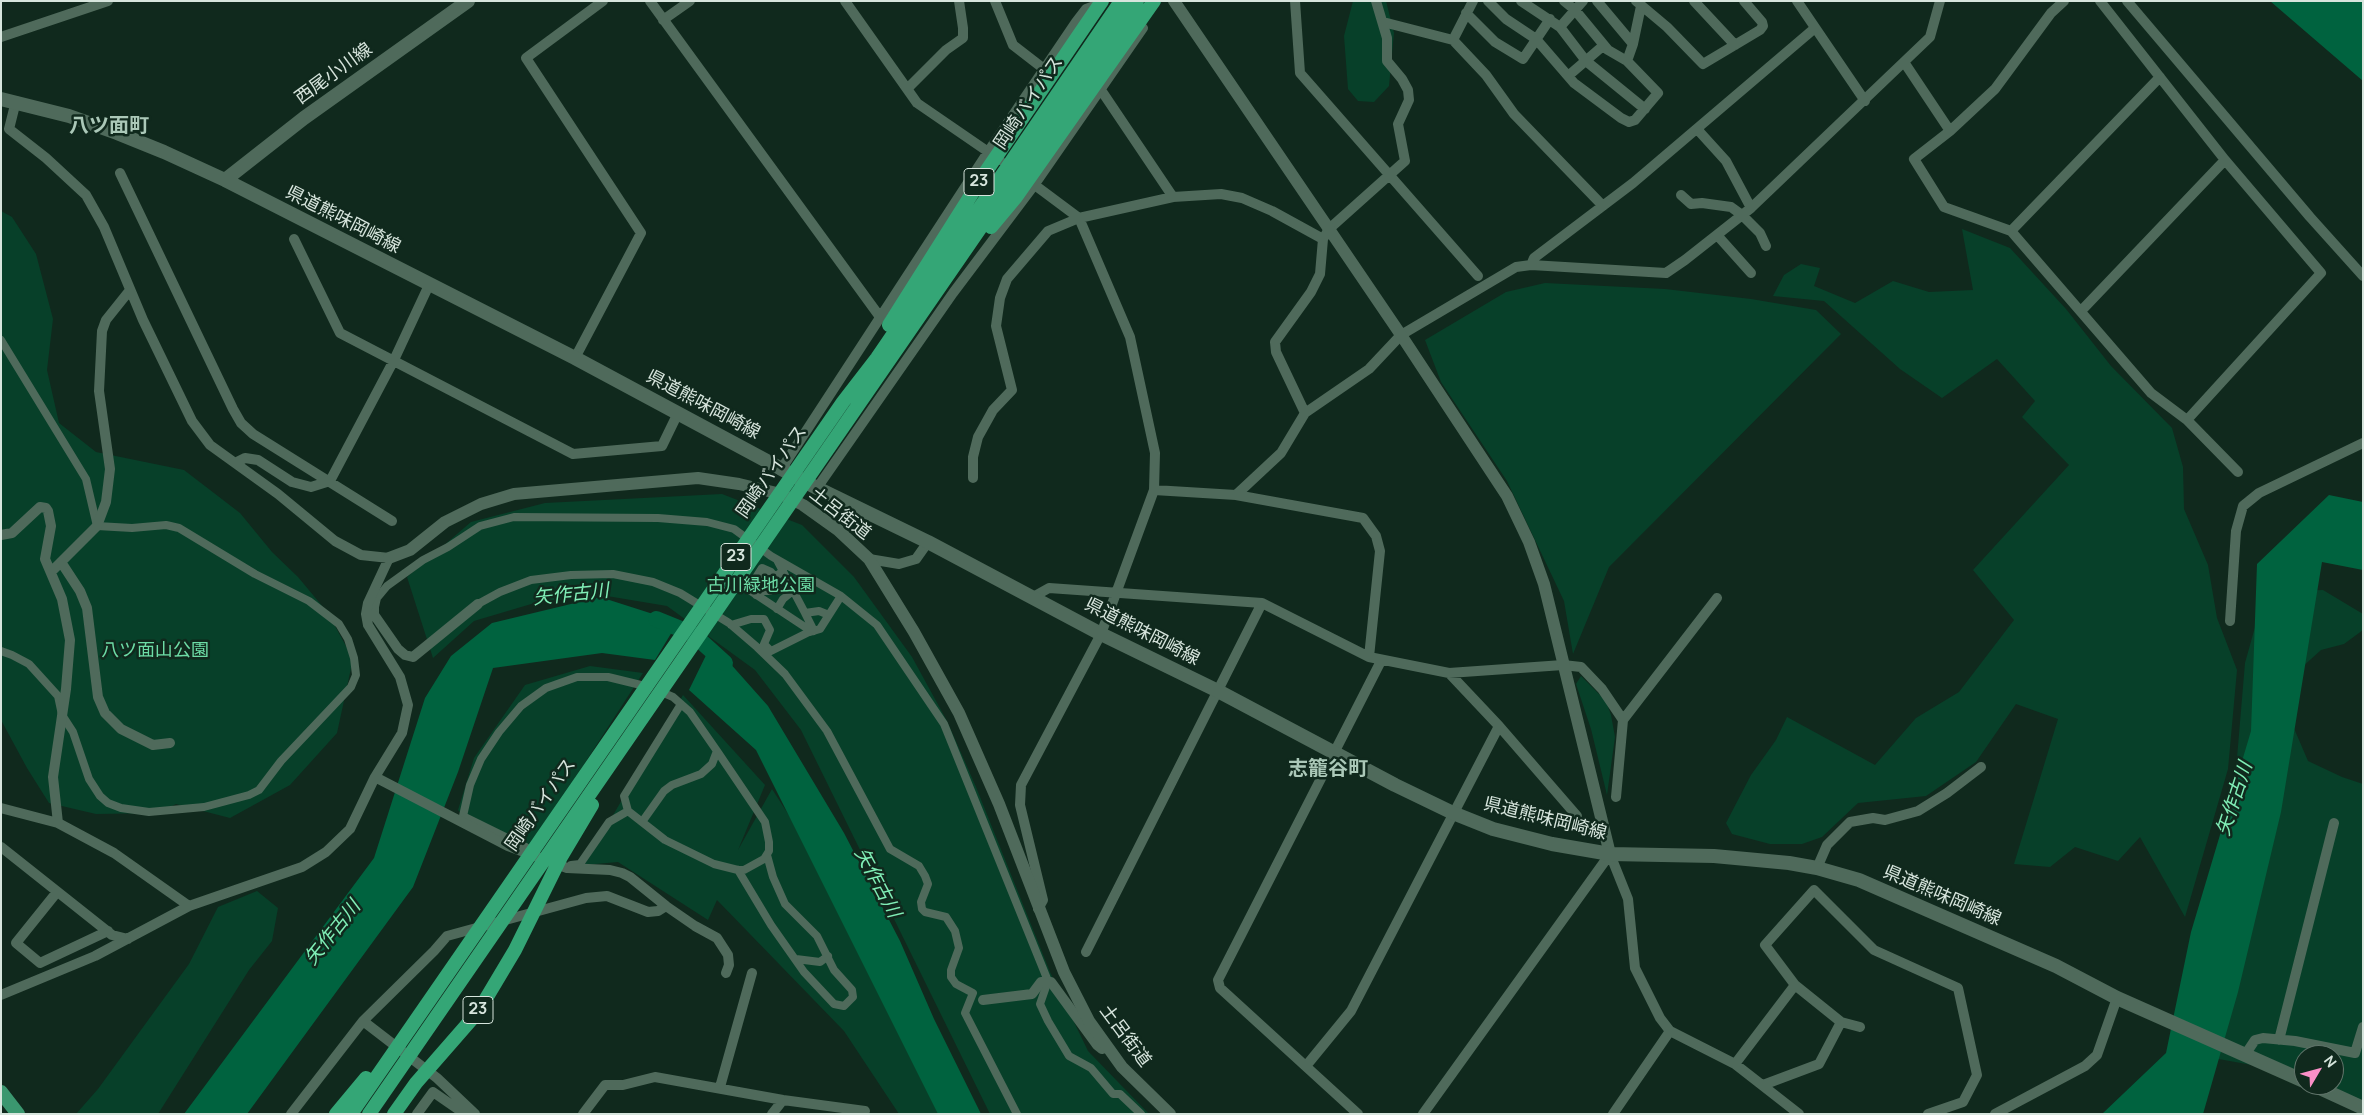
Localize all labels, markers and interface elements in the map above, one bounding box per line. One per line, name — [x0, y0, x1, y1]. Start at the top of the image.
street label: 西尾小川線 — [291, 39, 377, 109]
street label: 岡崎バイパス — [990, 52, 1068, 154]
district label: 八ツ面町 — [69, 114, 149, 138]
road number: 23 — [964, 168, 994, 196]
street label: 県道熊味岡崎線 — [282, 182, 404, 258]
street label: 県道熊味岡崎線 — [642, 366, 764, 444]
street label: 岡崎バイパス — [732, 422, 812, 522]
street label: 土呂街道 — [805, 483, 875, 545]
road number: 23 — [721, 544, 751, 570]
park label: 古川緑地公園 — [707, 575, 815, 597]
water label: 矢作古川 — [532, 580, 610, 610]
street label: 県道熊味岡崎線 — [1081, 594, 1203, 670]
park label: 八ツ面山公園 — [101, 640, 209, 662]
street label: 岡崎バイパス — [501, 755, 581, 855]
district label: 志籠谷町 — [1288, 757, 1368, 781]
water label: 矢作古川 — [2212, 759, 2258, 839]
street label: 県道熊味岡崎線 — [1481, 793, 1609, 845]
water label: 矢作古川 — [849, 844, 905, 922]
street label: 県道熊味岡崎線 — [1880, 861, 2004, 931]
water label: 矢作古川 — [300, 896, 366, 970]
road number: 23 — [463, 996, 493, 1024]
street label: 土呂街道 — [1095, 1001, 1155, 1071]
north arrow — [2294, 1045, 2344, 1095]
text: N — [2320, 1052, 2341, 1071]

